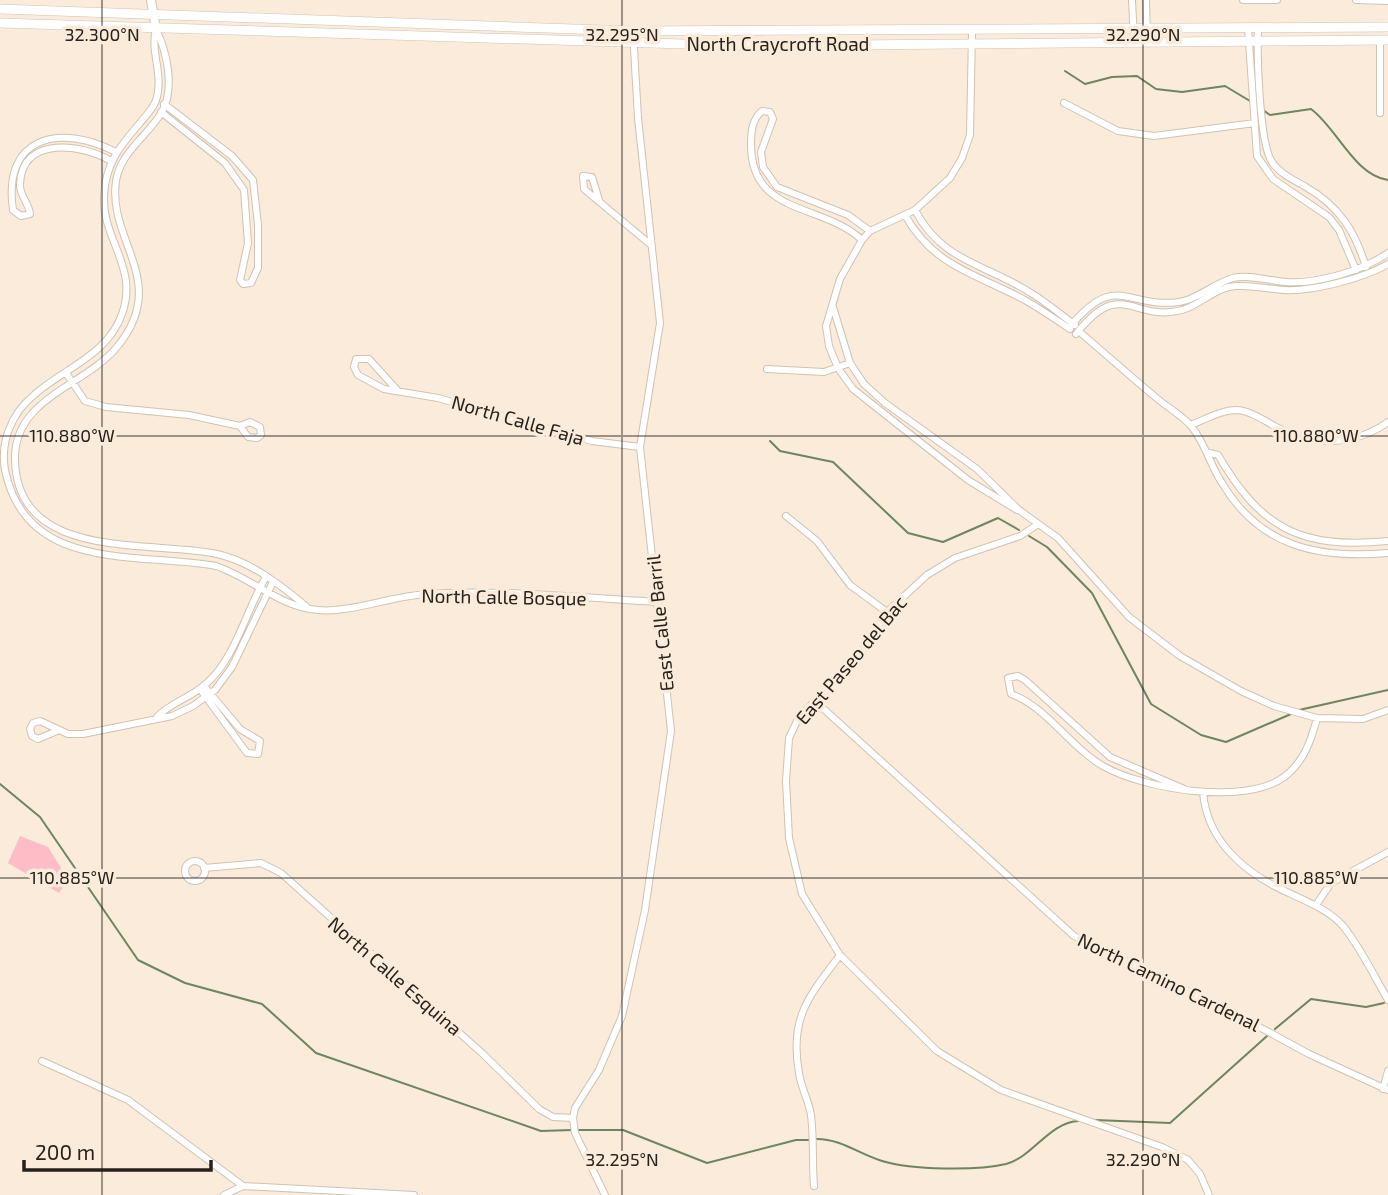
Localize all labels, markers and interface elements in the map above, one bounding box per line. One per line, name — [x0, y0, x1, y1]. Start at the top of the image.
text: 32.300°N — [64, 23, 140, 45]
text: 32.295°N — [585, 23, 659, 45]
text: 32.290°N — [1106, 23, 1180, 45]
street label: North Craycroft Road — [686, 32, 870, 55]
street label: North Calle Faja — [449, 390, 587, 449]
text: 110.880°W — [29, 424, 115, 446]
text: 110.880°W — [1273, 424, 1359, 446]
street label: East Calle Barril — [641, 553, 678, 692]
street label: North Calle Bosque — [421, 584, 587, 609]
street label: East Paseo del Bac — [790, 591, 911, 729]
text: 110.885°W — [30, 866, 114, 888]
text: 110.885°W — [1274, 866, 1358, 888]
street label: North Calle Esquina — [324, 911, 467, 1040]
street label: North Camino Cardenal — [1074, 927, 1264, 1036]
scale bar — [24, 1128, 212, 1172]
text: 200 m — [35, 1139, 95, 1164]
text: 32.295°N — [585, 1148, 659, 1170]
text: 32.290°N — [1106, 1148, 1180, 1170]

